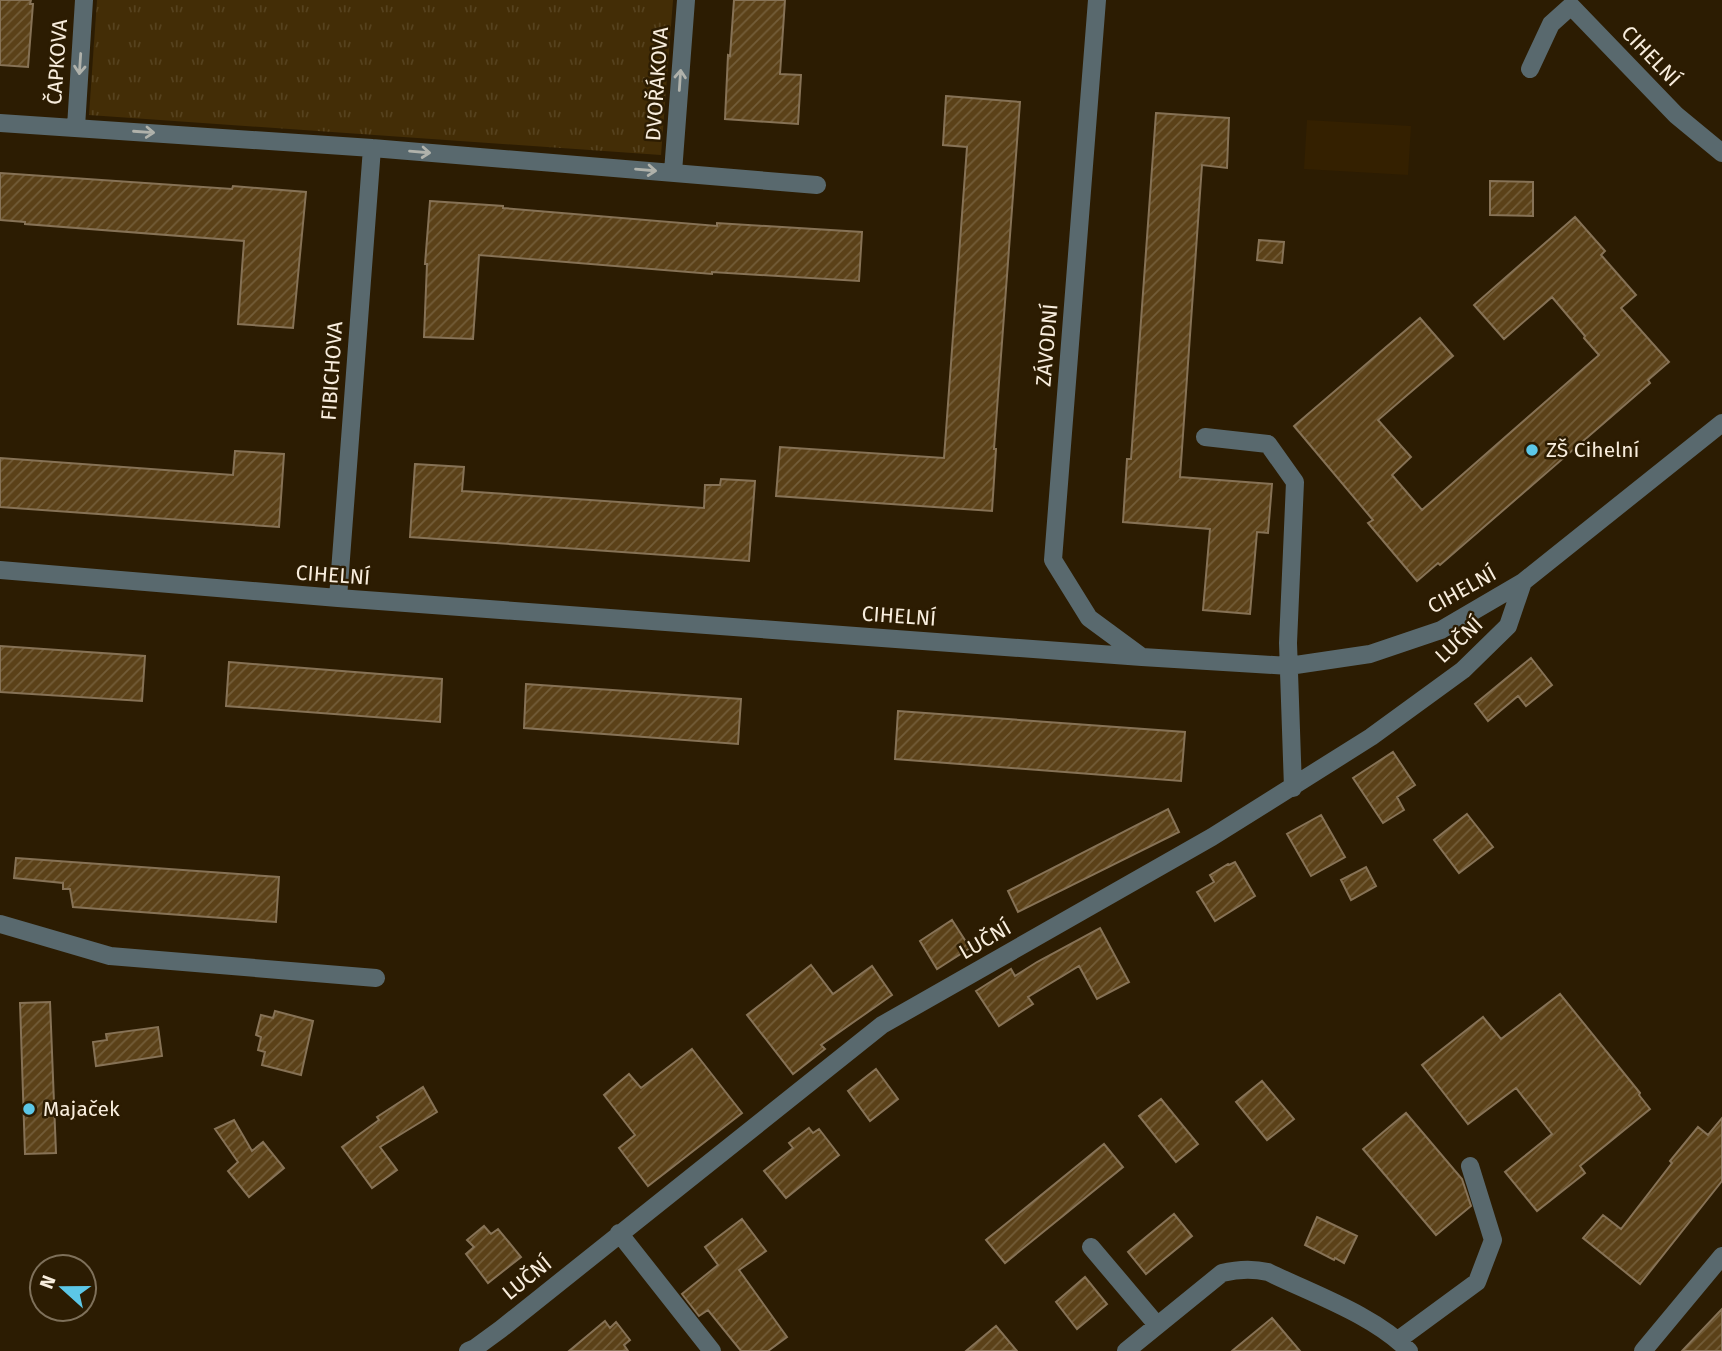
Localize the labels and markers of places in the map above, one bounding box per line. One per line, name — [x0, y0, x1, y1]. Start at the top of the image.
place label: ZŠ Cihelní — [1546, 437, 1640, 463]
marker: ZŠ Cihelní — [1524, 442, 1540, 458]
place label: Majaček — [43, 1096, 120, 1122]
marker: Majaček — [21, 1101, 37, 1117]

